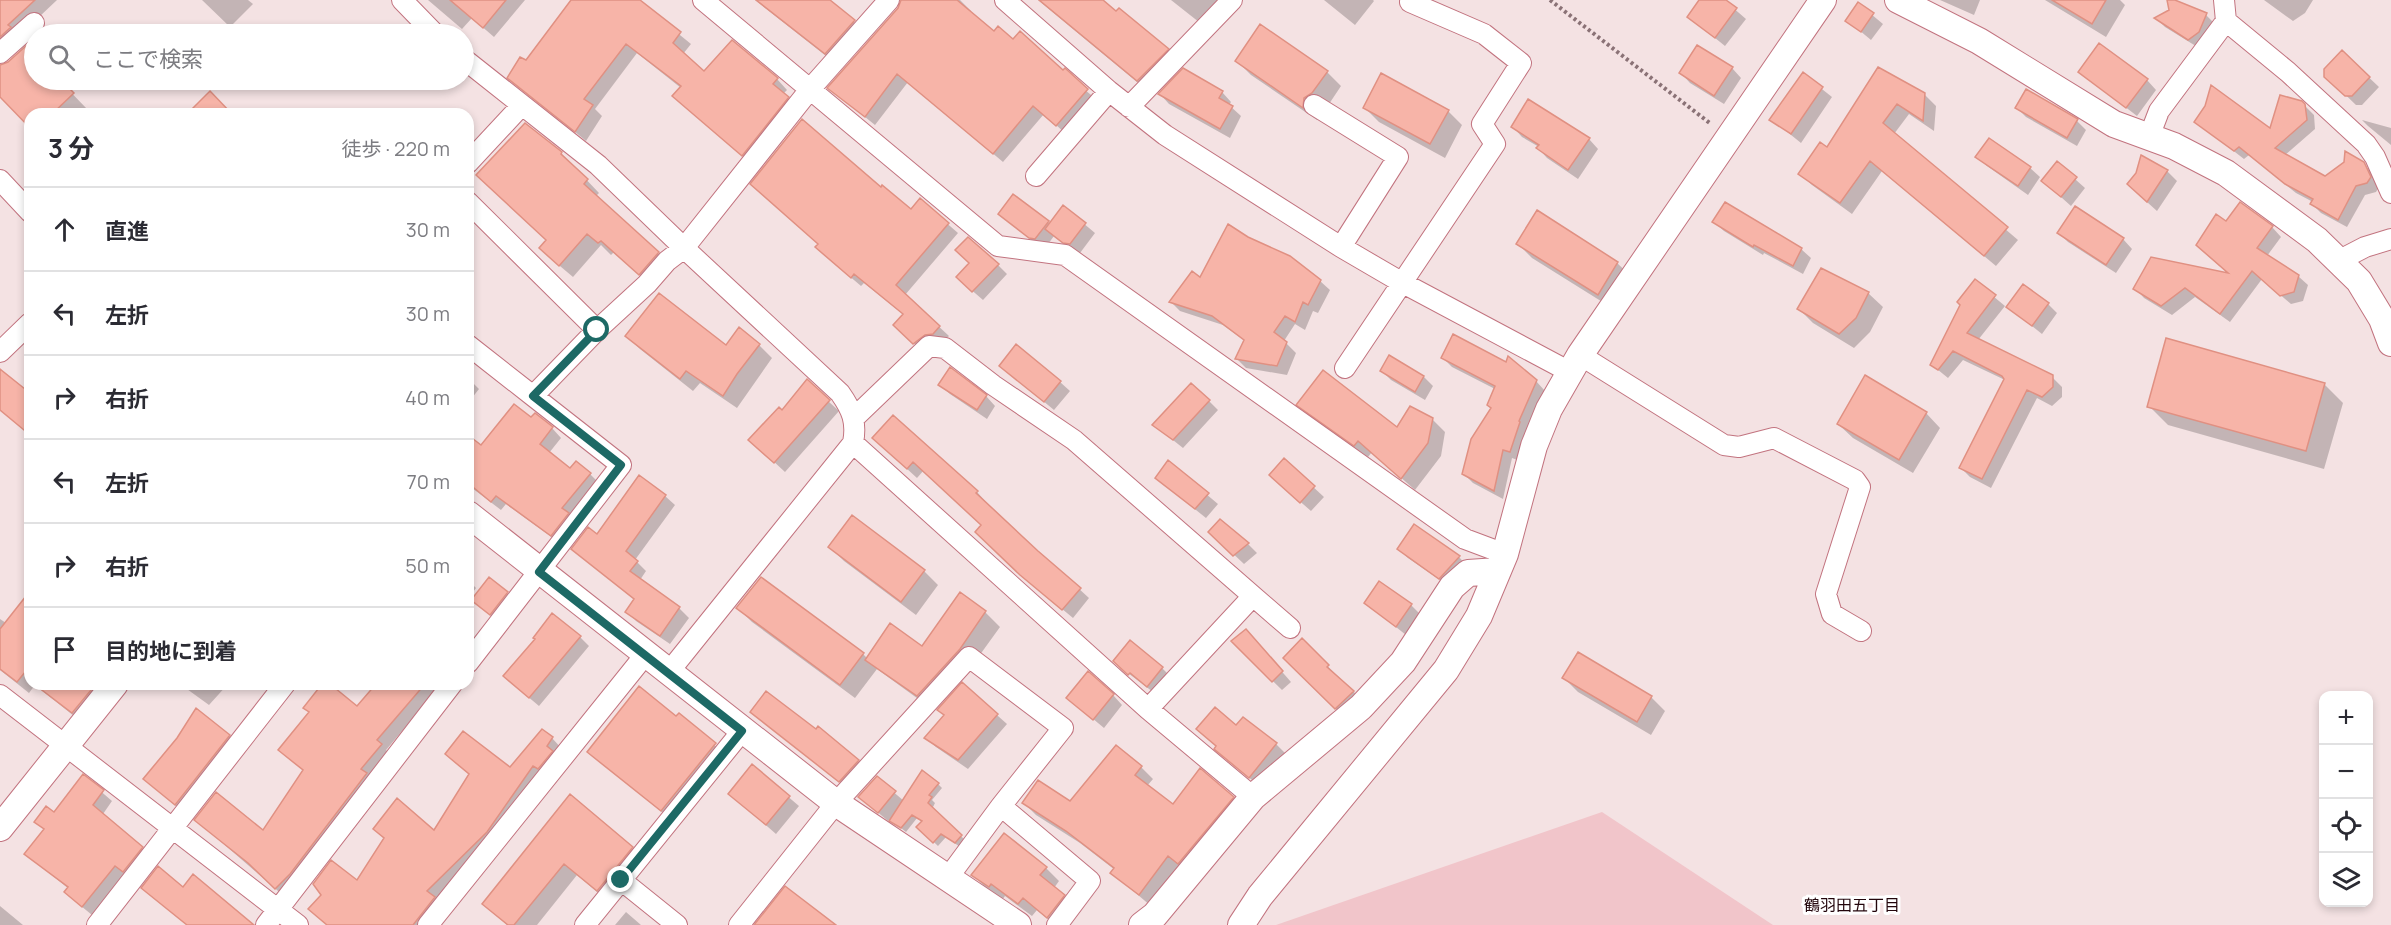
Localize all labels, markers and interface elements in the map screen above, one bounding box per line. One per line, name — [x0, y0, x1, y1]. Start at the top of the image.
search box — [24, 24, 474, 90]
icon: search — [45, 41, 78, 74]
text: ここで検索 — [93, 44, 203, 74]
text: 3 分 — [48, 130, 94, 166]
text: 徒歩 · 220 m — [342, 135, 450, 162]
icon: ahead — [48, 213, 81, 246]
text: 直進 — [105, 216, 149, 246]
text: 30 m — [406, 216, 450, 243]
icon: left — [48, 297, 81, 330]
text: 左折 — [105, 300, 149, 330]
text: 30 m — [406, 300, 450, 327]
route start — [583, 316, 609, 342]
icon: right — [48, 381, 81, 414]
text: 右折 — [105, 384, 149, 414]
text: 40 m — [405, 384, 450, 411]
icon: left — [48, 465, 81, 498]
text: 左折 — [105, 468, 149, 498]
text: 70 m — [407, 468, 450, 495]
icon: right — [48, 549, 81, 582]
text: 右折 — [105, 552, 149, 582]
text: 50 m — [405, 552, 450, 579]
icon: arrive — [48, 633, 81, 666]
text: 目的地に到着 — [105, 636, 237, 666]
map controls — [2319, 691, 2373, 907]
button: + — [2319, 691, 2373, 745]
button: − — [2319, 745, 2373, 799]
button: locate — [2319, 799, 2373, 853]
button: layers — [2319, 853, 2373, 907]
route end — [607, 866, 633, 892]
district label: 鶴羽田五丁目 — [1804, 894, 1900, 916]

